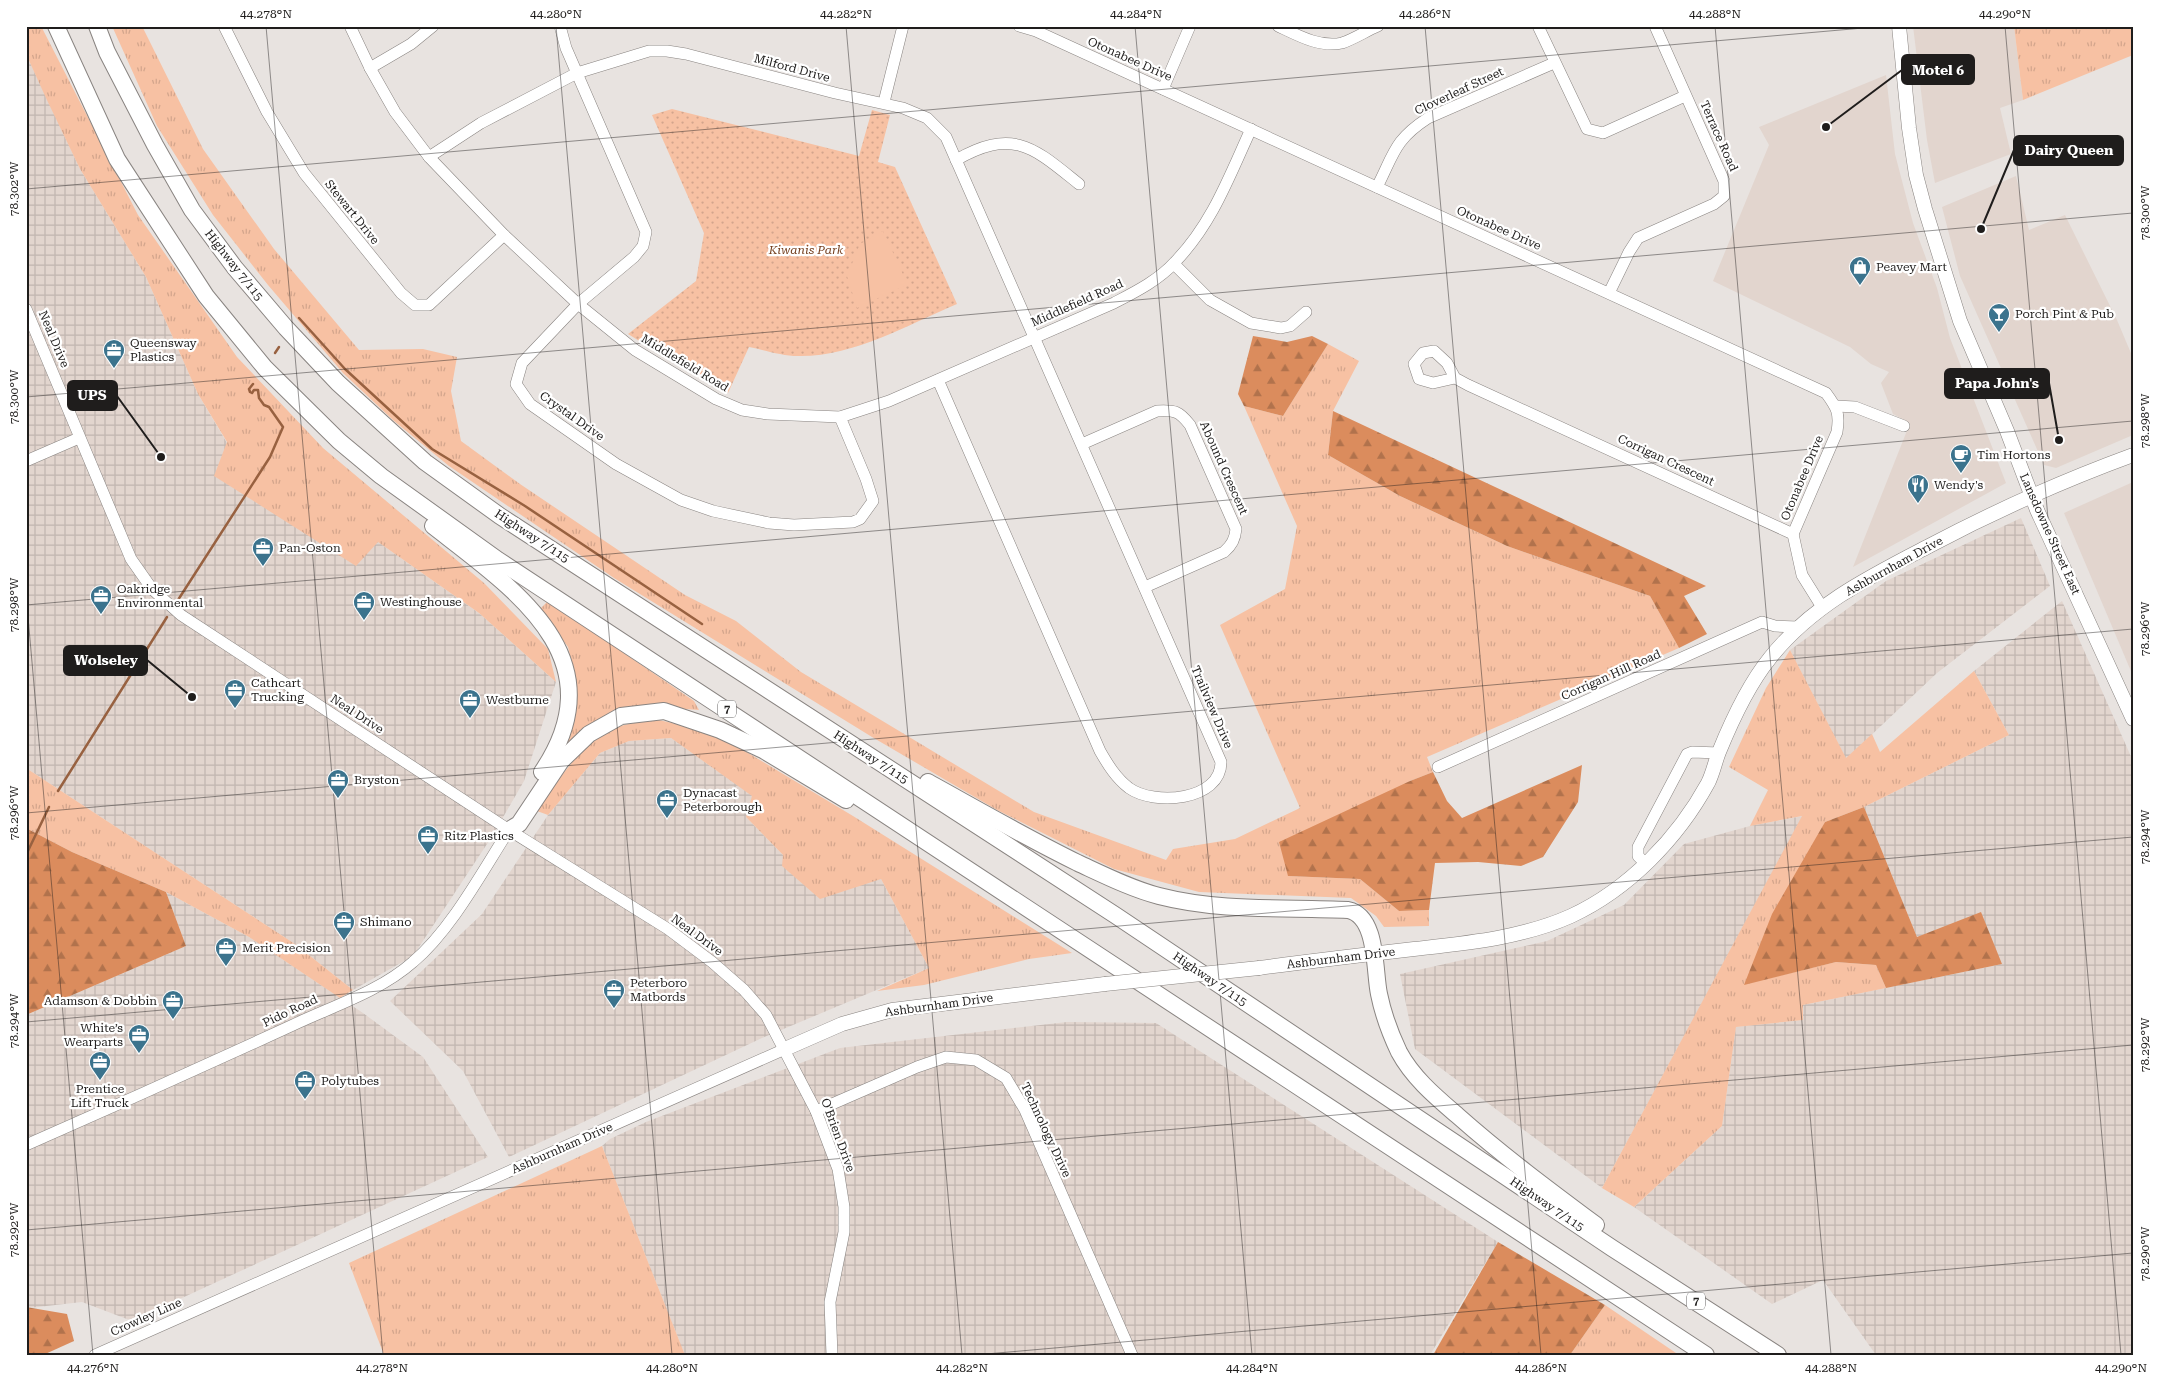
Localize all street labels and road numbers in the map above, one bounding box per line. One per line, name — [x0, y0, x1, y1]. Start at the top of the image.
street label: Otonabee Drive — [1086, 34, 1175, 84]
street label: Milford Drive — [753, 51, 832, 85]
street label: Cloverleaf Street — [1412, 64, 1506, 118]
street label: Terrace Road — [1697, 99, 1741, 174]
street label: Stewart Drive — [322, 177, 382, 247]
street label: Otonabee Drive — [1455, 203, 1544, 253]
street label: Highway 7/115 — [202, 227, 266, 304]
street label: Middlefield Road — [1029, 276, 1126, 330]
street label: Neal Drive — [36, 308, 72, 370]
street label: Middlefield Road — [639, 331, 731, 395]
street label: Crystal Drive — [537, 389, 607, 444]
street label: Abound Crescent — [1197, 419, 1251, 517]
street label: Corrigan Crescent — [1616, 431, 1717, 489]
street label: Otonabee Drive — [1778, 433, 1826, 523]
street label: Lansdowne Street East — [2017, 471, 2083, 597]
street label: Highway 7/115 — [492, 507, 572, 566]
street label: Ashburnham Drive — [1843, 533, 1945, 599]
street label: Corrigan Hill Road — [1559, 647, 1663, 703]
street label: Trailview Drive — [1188, 664, 1236, 751]
street label: Neal Drive — [328, 692, 387, 737]
road number: 7 — [718, 701, 736, 718]
street label: Highway 7/115 — [831, 728, 911, 787]
street label: Neal Drive — [668, 912, 726, 959]
street label: Ashburnham Drive — [1286, 944, 1396, 972]
street label: Highway 7/115 — [1170, 949, 1250, 1009]
street label: Ashburnham Drive — [884, 990, 994, 1020]
street label: Pido Road — [260, 992, 320, 1030]
street label: Technology Drive — [1018, 1080, 1074, 1180]
street label: O'Brien Drive — [818, 1096, 858, 1174]
street label: Ashburnham Drive — [509, 1119, 615, 1177]
street label: Highway 7/115 — [1507, 1174, 1587, 1234]
road number: 7 — [1687, 1292, 1705, 1310]
street label: Crowley Line — [108, 1295, 184, 1339]

